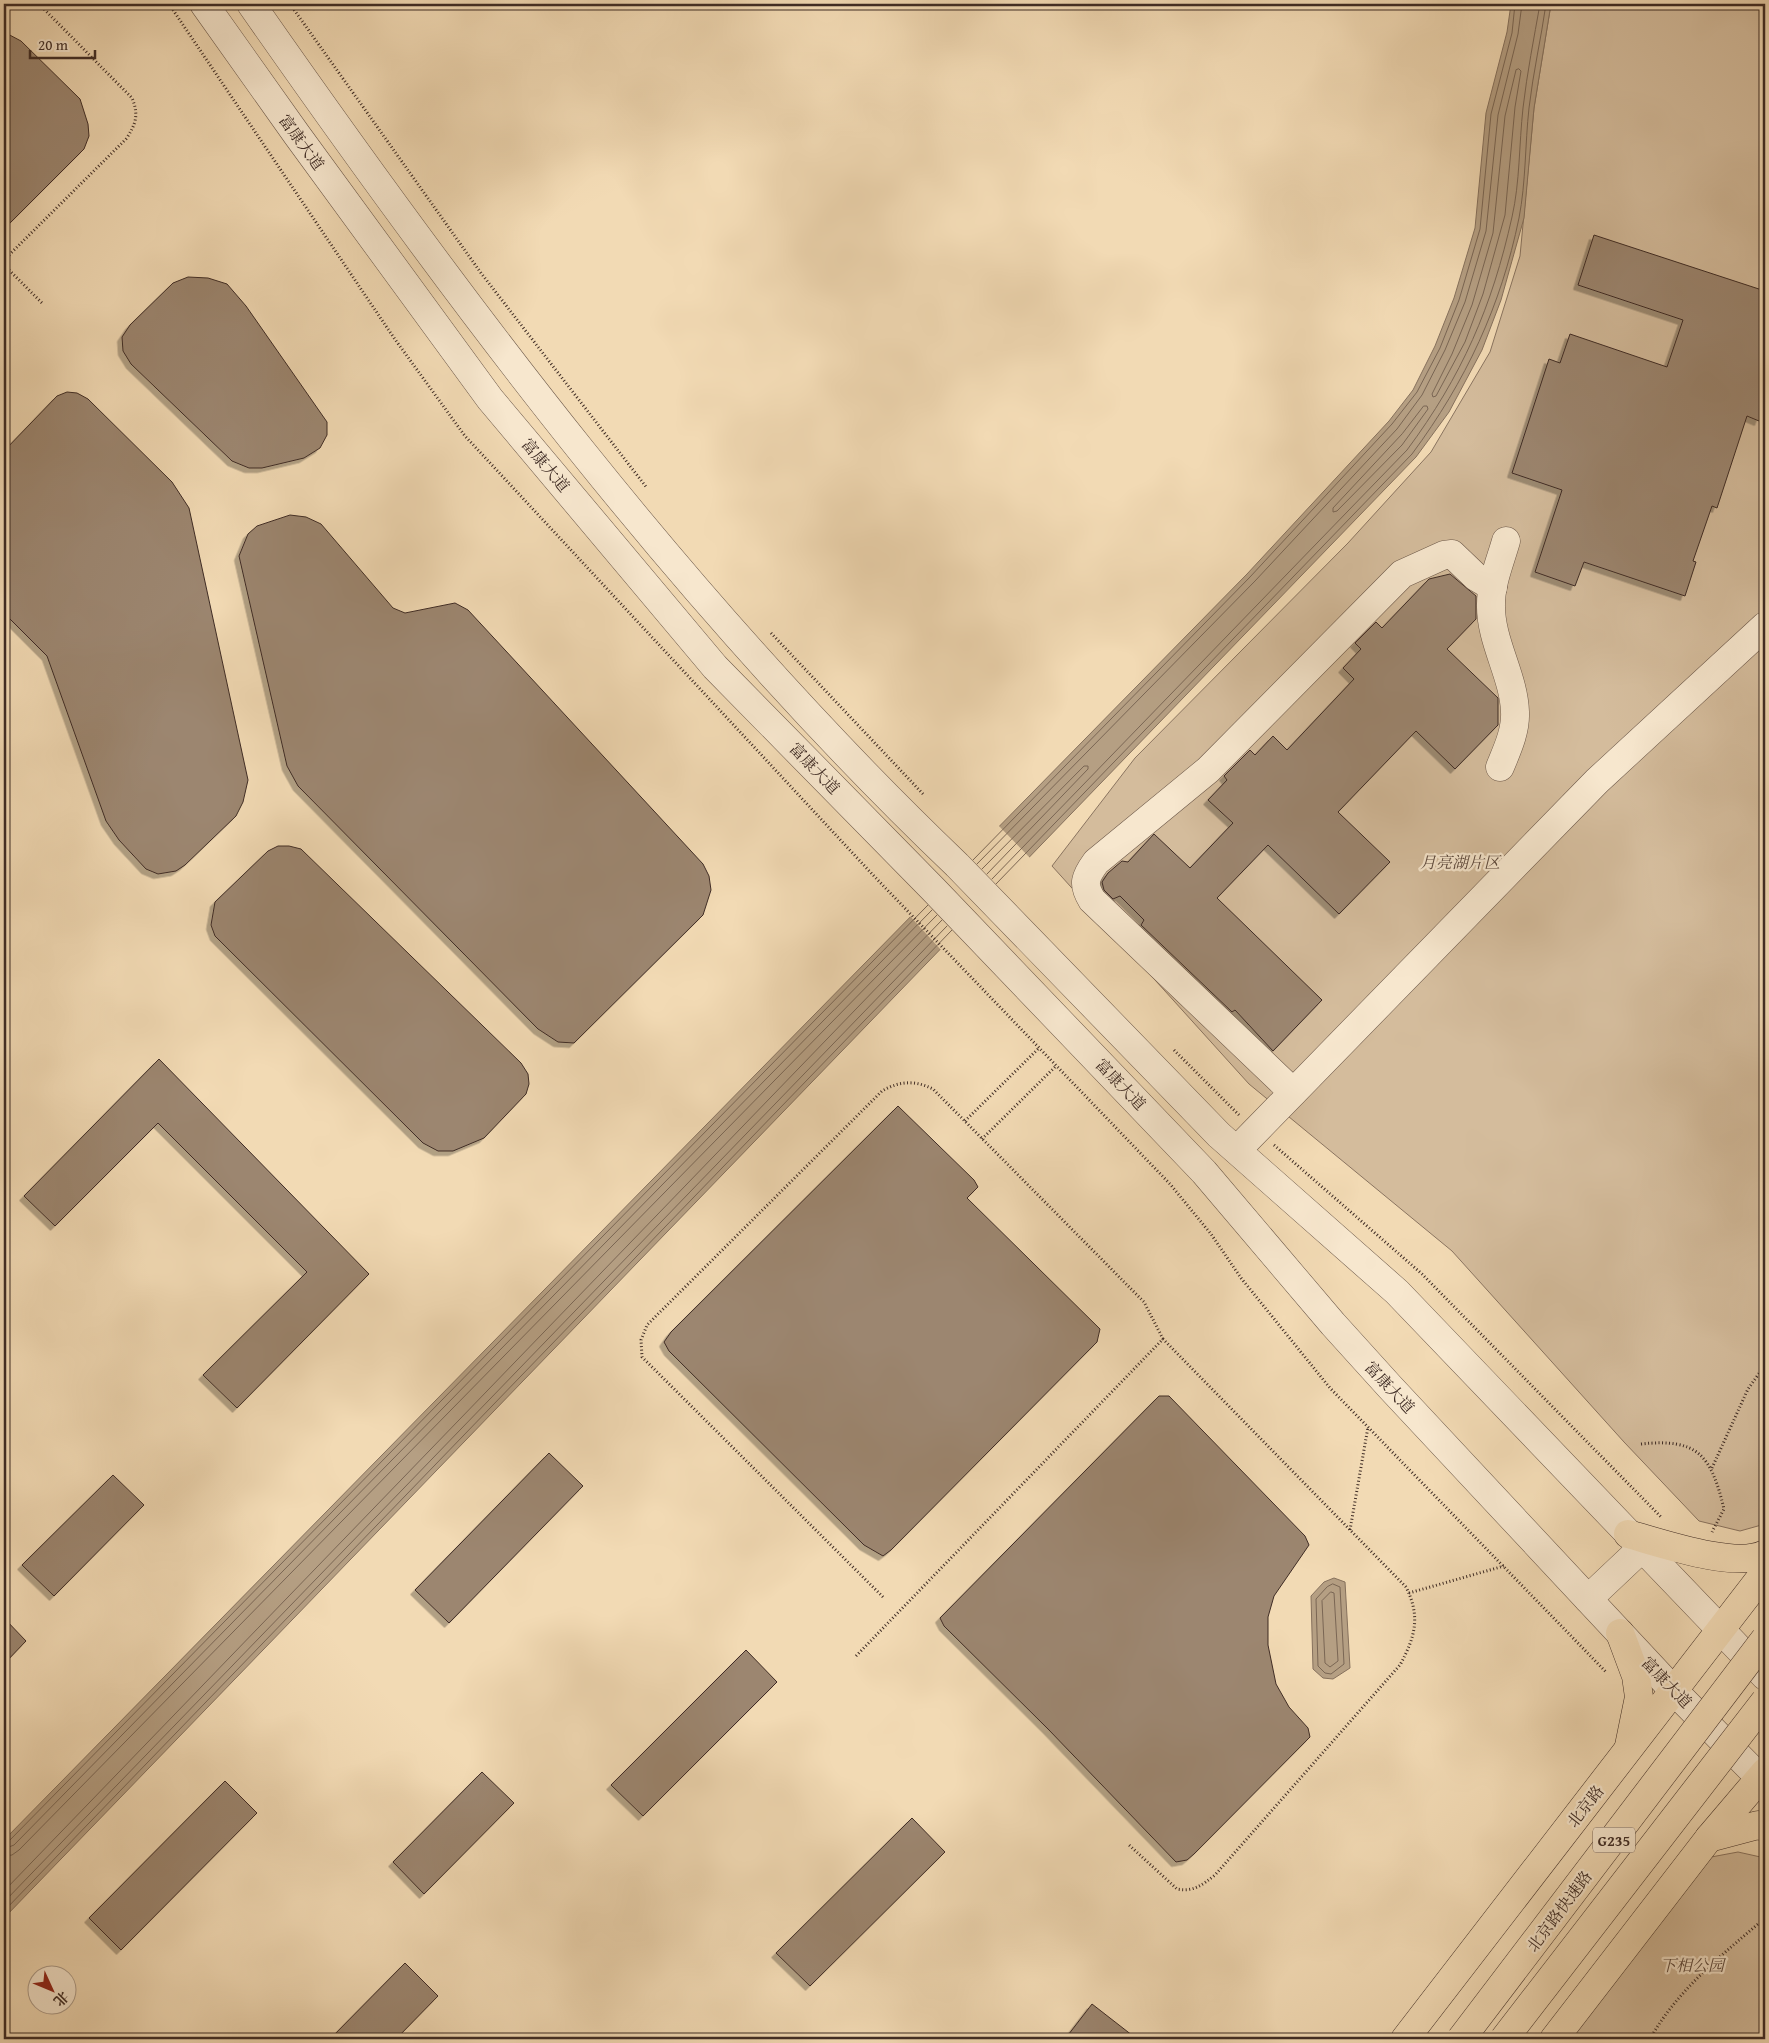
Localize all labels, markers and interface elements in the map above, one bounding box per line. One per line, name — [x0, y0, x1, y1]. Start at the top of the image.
scale bar — [30, 28, 95, 60]
text: 20 m — [38, 34, 69, 55]
street label: 富康大道 — [273, 109, 331, 175]
street label: 富康大道 — [516, 433, 576, 497]
street label: 富康大道 — [784, 737, 846, 799]
park label: 月亮湖片区 — [1420, 850, 1502, 874]
street label: 富康大道 — [1090, 1053, 1152, 1115]
street label: 富康大道 — [1359, 1355, 1421, 1419]
street label: 富康大道 — [1636, 1651, 1698, 1713]
street label: 北京路 — [1561, 1780, 1609, 1832]
road number: G235 — [1593, 1828, 1635, 1852]
street label: 北京路快速路 — [1521, 1865, 1597, 1957]
park label: 下相公园 — [1660, 1953, 1727, 1977]
north arrow — [28, 1966, 78, 2016]
text: 北 — [49, 1987, 73, 2011]

